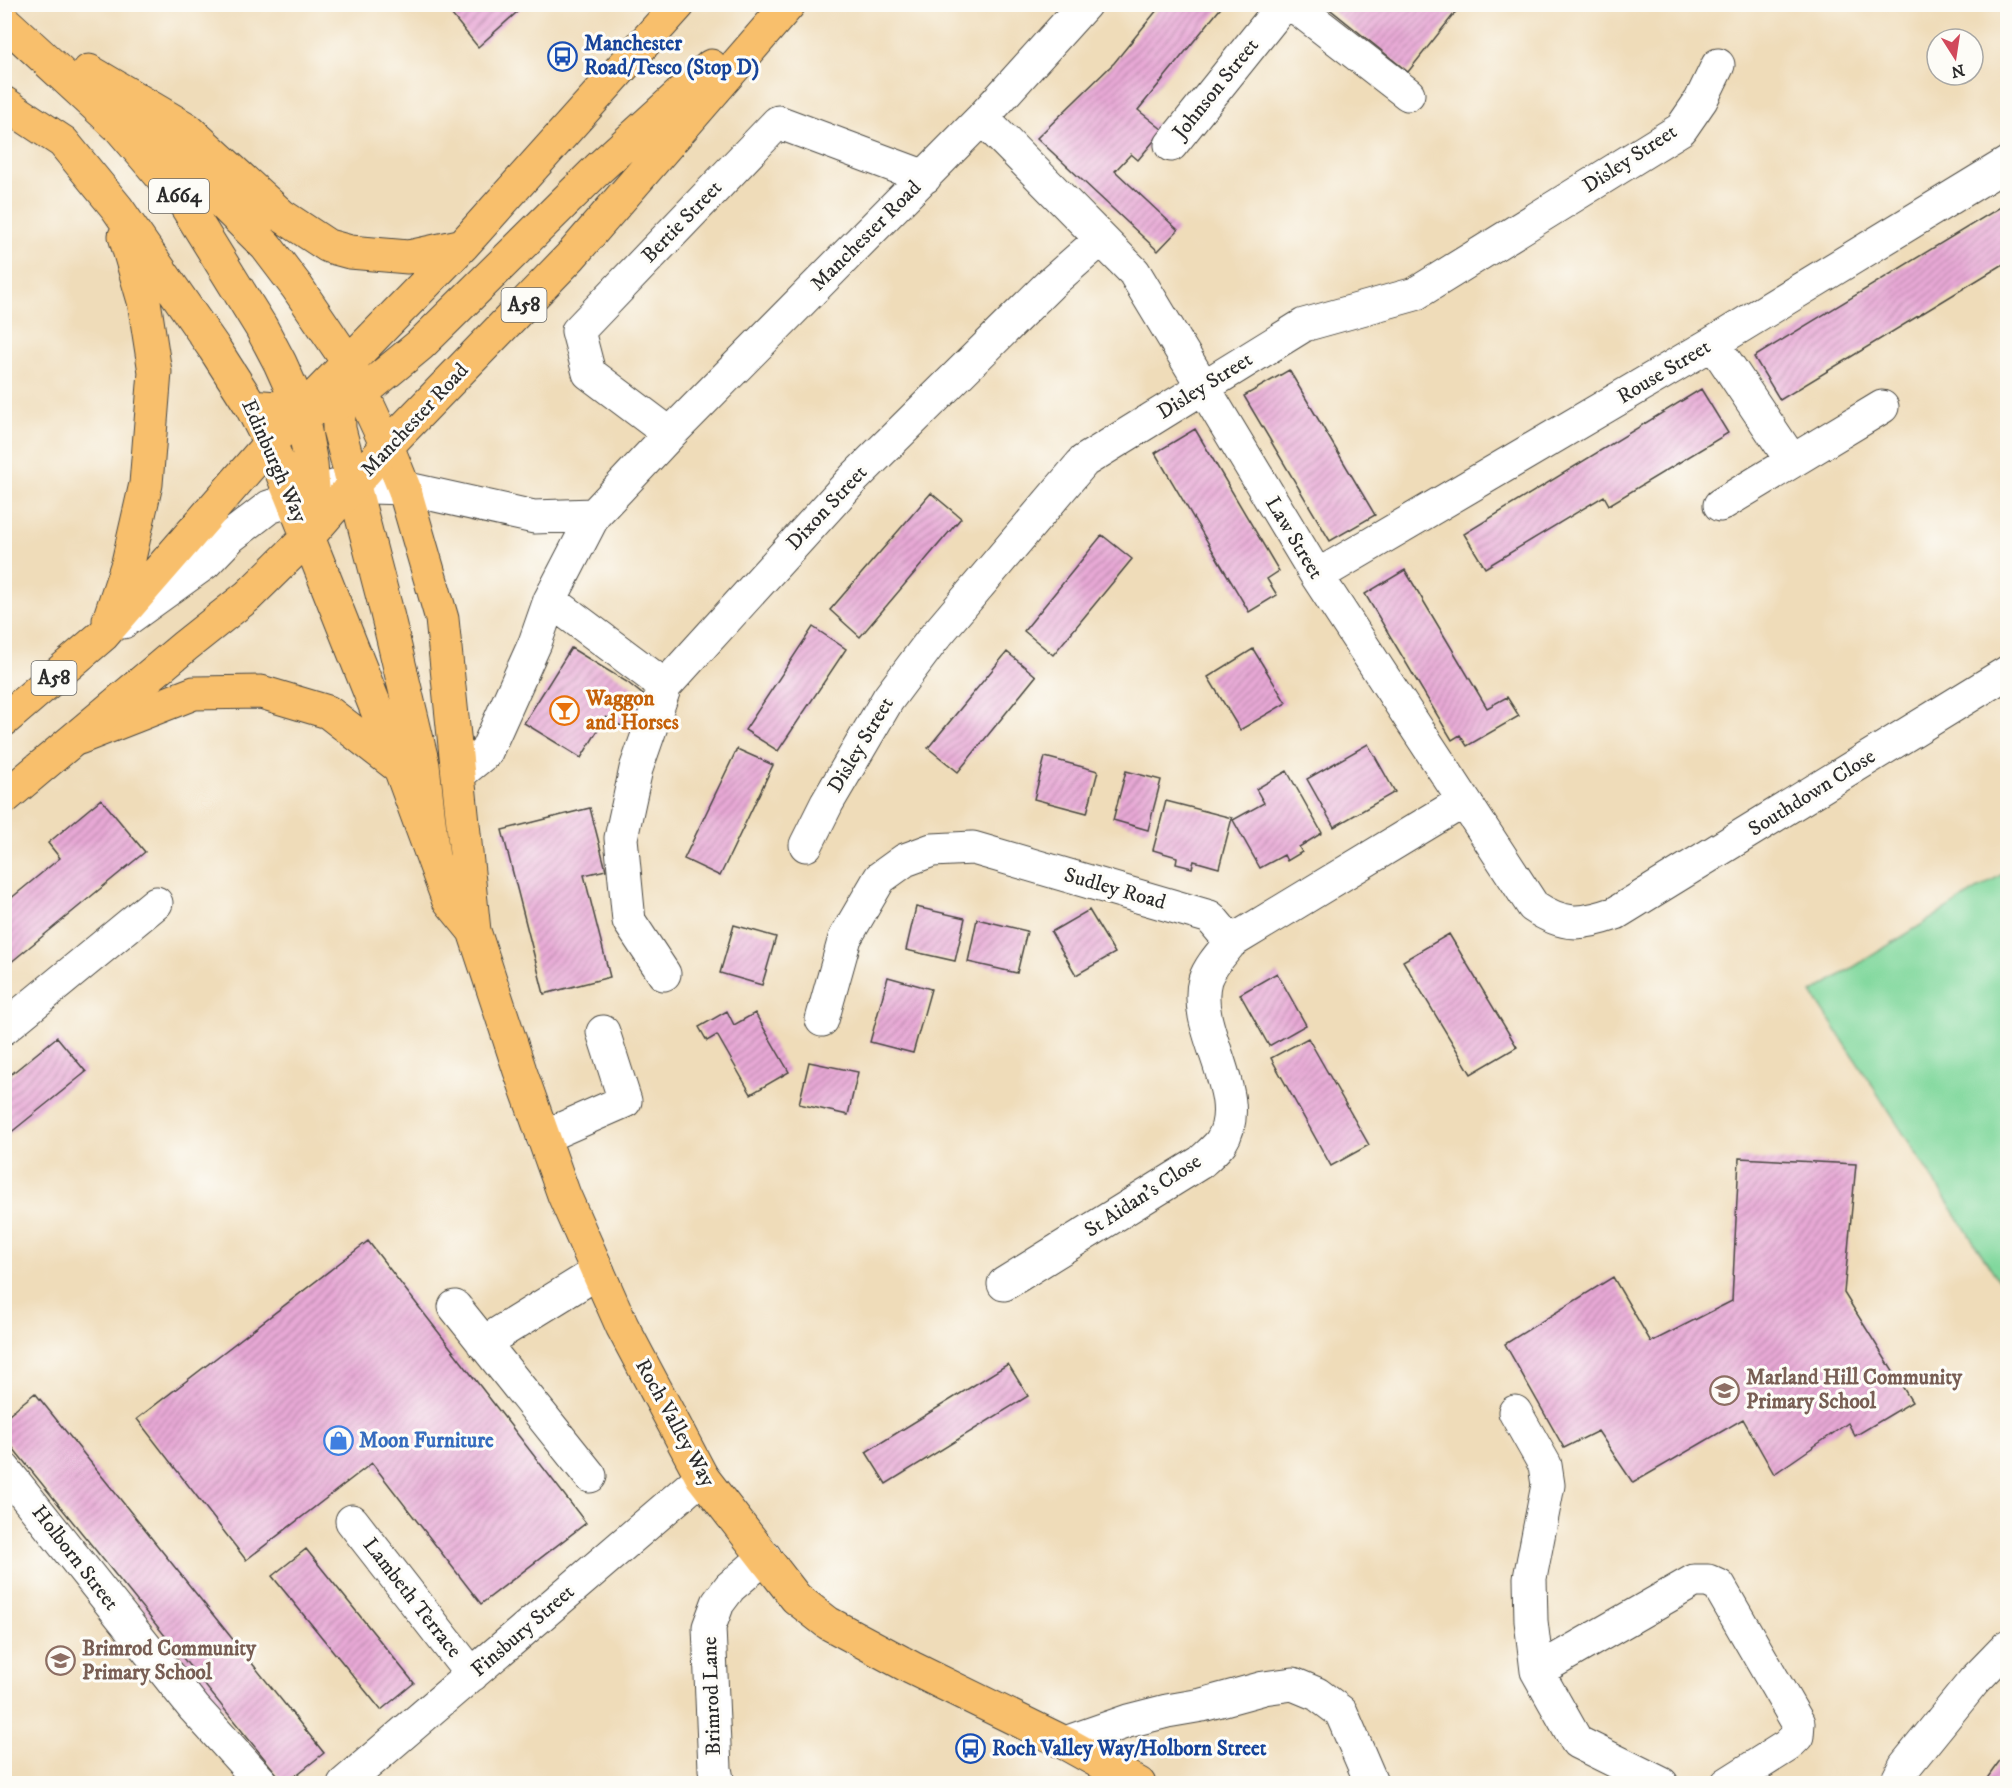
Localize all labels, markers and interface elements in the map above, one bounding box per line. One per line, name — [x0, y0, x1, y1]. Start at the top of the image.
north arrow — [1925, 27, 1985, 87]
place label: Manchester Road/Tesco (Stop D) — [584, 31, 759, 81]
street label: Johnson Street — [1166, 33, 1265, 146]
bus stop icon: Manchester Road/Tesco (Stop D) — [547, 40, 579, 72]
text: N — [1949, 60, 1966, 82]
street label: Disley Street — [1578, 119, 1682, 199]
street label: Bertie Street — [636, 175, 728, 269]
street label: Manchester Road — [805, 175, 927, 297]
road number: A664 — [149, 179, 209, 213]
road number: A58 — [502, 288, 546, 322]
street label: Rouse Street — [1613, 334, 1716, 410]
street label: Disley Street — [1153, 346, 1258, 425]
street label: Manchester Road — [356, 357, 475, 482]
street label: Edinburgh Way — [235, 395, 313, 528]
street label: Dixon Street — [781, 460, 873, 556]
street label: Law Street — [1259, 492, 1329, 584]
road number: A58 — [32, 661, 76, 695]
place label: Waggon and Horses — [585, 686, 679, 736]
street label: Disley Street — [822, 692, 900, 798]
bar icon: Waggon and Horses — [549, 695, 581, 727]
street label: Southdown Close — [1744, 743, 1881, 842]
street label: Sudley Road — [1061, 862, 1169, 916]
street label: St Aidan's Close — [1080, 1148, 1207, 1243]
street label: Roch Valley Way — [629, 1355, 721, 1492]
place label: Marland Hill Community Primary School — [1746, 1365, 1963, 1415]
school or university icon: Marland Hill Community Primary School — [1709, 1374, 1741, 1406]
shop icon: Moon Furniture — [322, 1425, 354, 1457]
place label: Moon Furniture — [359, 1428, 494, 1454]
street label: Holborn Street — [26, 1500, 124, 1616]
street label: Lambeth Terrace — [357, 1533, 467, 1663]
street label: Finsbury Street — [466, 1579, 580, 1683]
place label: Brimrod Community Primary School — [82, 1636, 257, 1686]
street label: Brimrod Lane — [697, 1636, 727, 1756]
school or university icon: Brimrod Community Primary School — [45, 1645, 77, 1677]
bus stop icon: Roch Valley Way/Holborn Street — [955, 1733, 987, 1765]
place label: Roch Valley Way/Holborn Street — [992, 1736, 1267, 1762]

